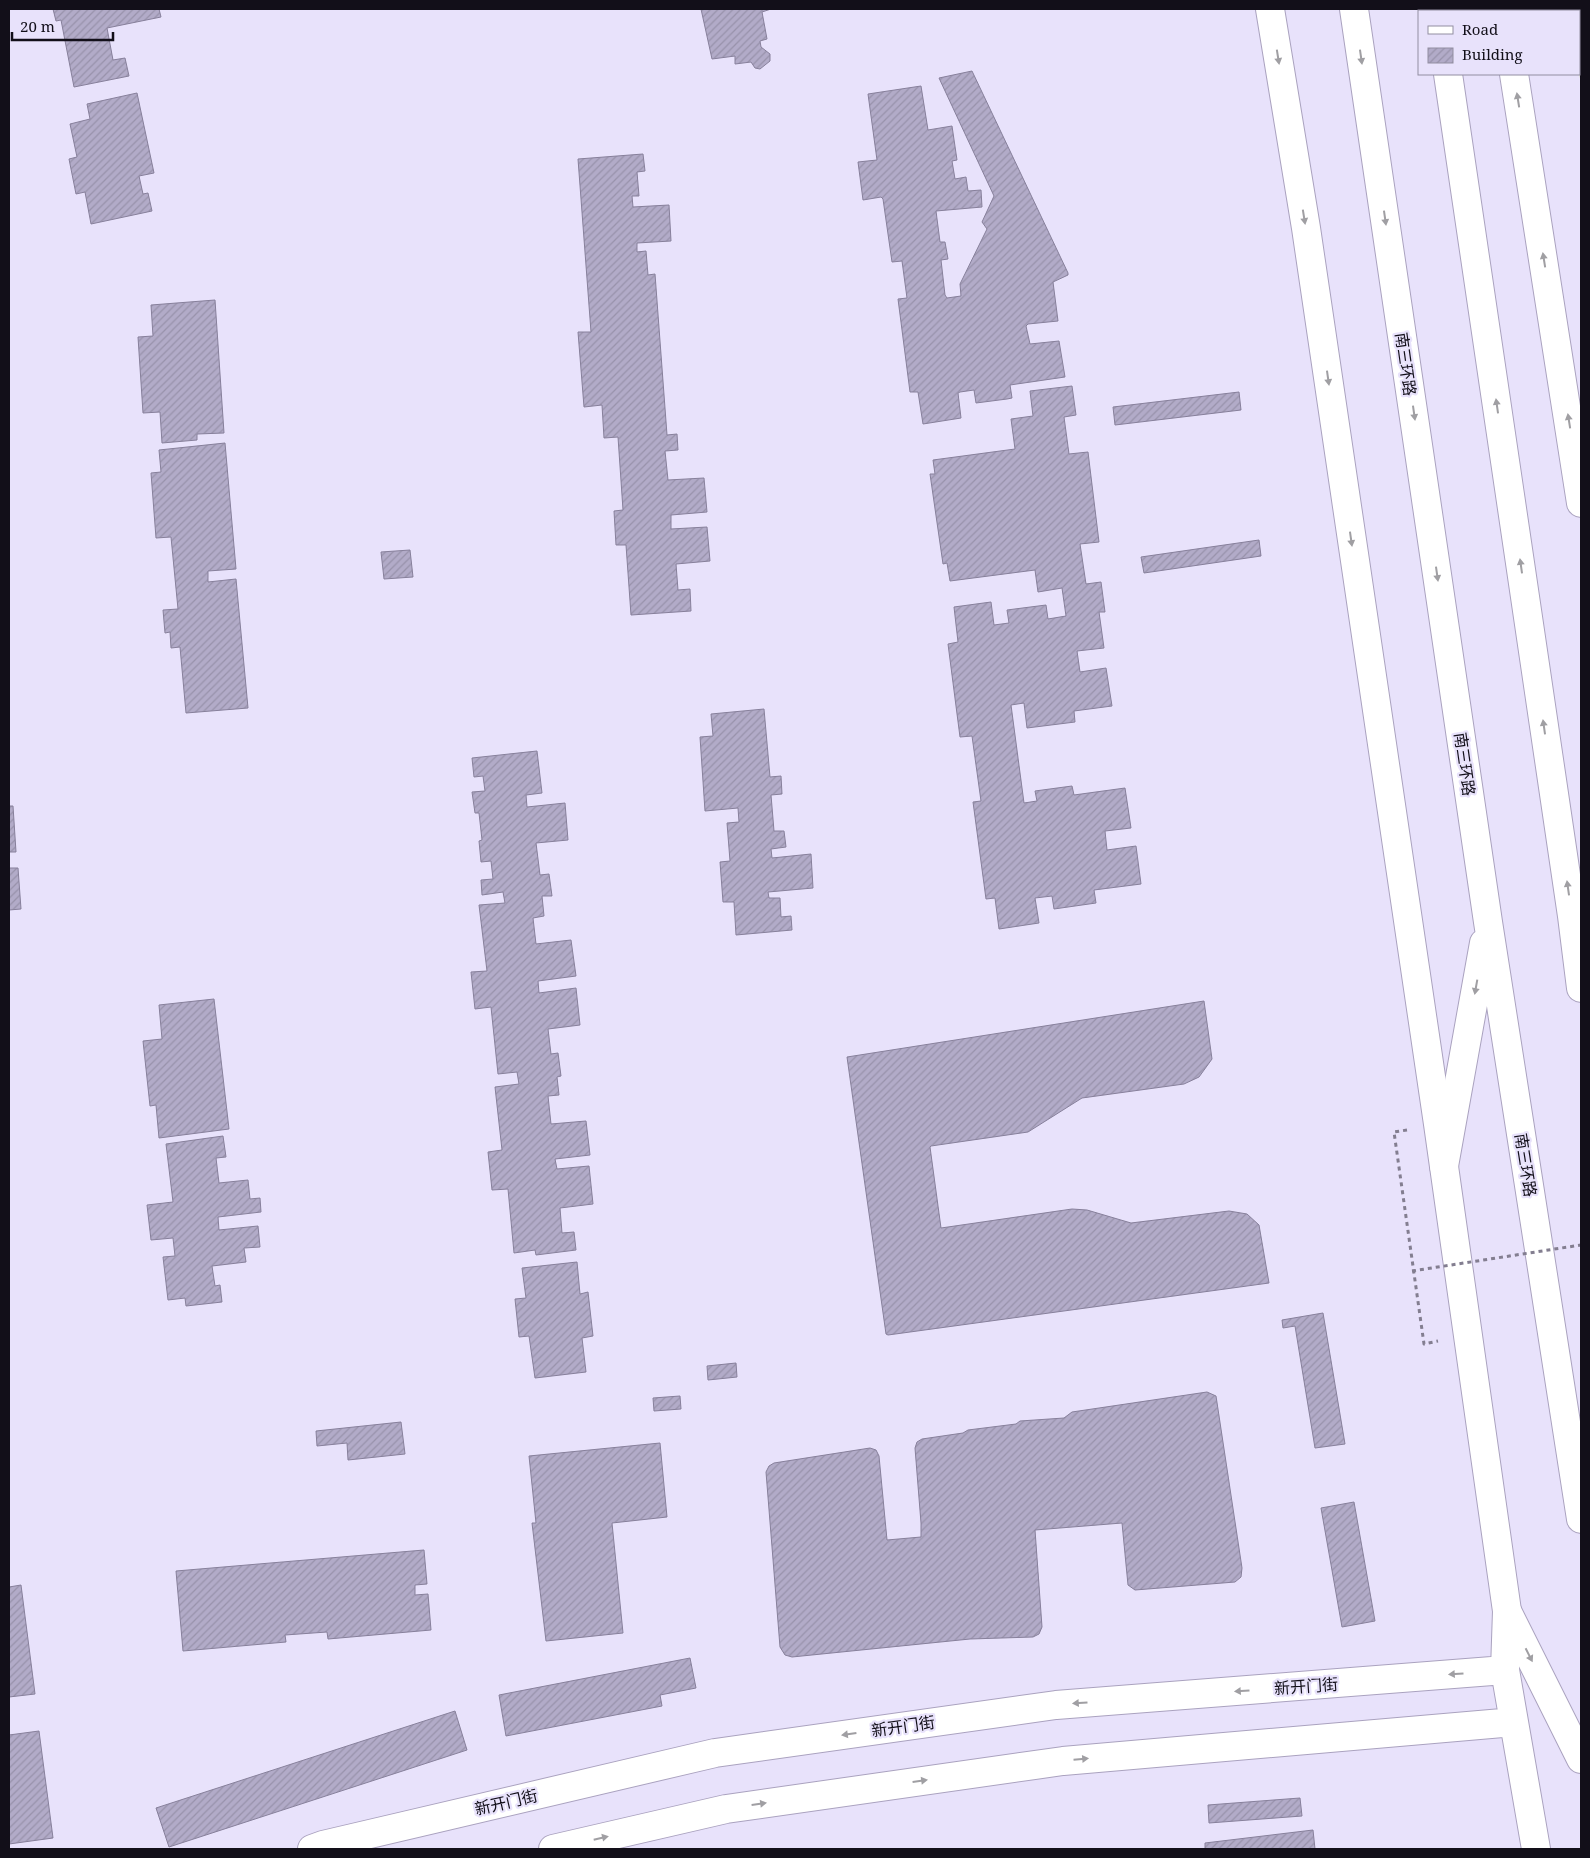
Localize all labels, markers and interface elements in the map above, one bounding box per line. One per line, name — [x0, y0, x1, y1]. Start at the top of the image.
scale bar — [12, 10, 114, 42]
legend — [1418, 10, 1580, 75]
text: 20 m — [20, 16, 55, 36]
text: Road — [1462, 19, 1498, 39]
text: Building — [1462, 44, 1523, 64]
one-way arrow — [1274, 49, 1282, 65]
one-way arrow — [1358, 49, 1366, 65]
one-way arrow — [1514, 91, 1522, 107]
one-way arrow — [1300, 210, 1308, 226]
one-way arrow — [1381, 210, 1389, 226]
one-way arrow — [1539, 252, 1547, 268]
street label: 南三环路 — [1391, 331, 1421, 397]
one-way arrow — [1324, 370, 1332, 386]
one-way arrow — [1492, 397, 1500, 413]
one-way arrow — [1410, 405, 1418, 421]
one-way arrow — [1564, 412, 1572, 428]
one-way arrow — [1348, 531, 1356, 547]
one-way arrow — [1516, 558, 1524, 574]
one-way arrow — [1434, 566, 1442, 582]
one-way arrow — [1540, 719, 1548, 735]
street label: 南三环路 — [1450, 731, 1480, 797]
one-way arrow — [1564, 880, 1572, 896]
one-way arrow — [1472, 979, 1480, 995]
street label: 南三环路 — [1510, 1132, 1542, 1198]
one-way arrow — [1525, 1647, 1533, 1662]
one-way arrow — [1448, 1670, 1464, 1678]
street label: 新开门街 — [1273, 1673, 1339, 1699]
one-way arrow — [1233, 1687, 1249, 1695]
one-way arrow — [1071, 1699, 1087, 1707]
street label: 新开门街 — [870, 1711, 936, 1741]
one-way arrow — [841, 1730, 857, 1738]
one-way arrow — [1073, 1755, 1089, 1763]
one-way arrow — [913, 1777, 929, 1785]
street label: 新开门街 — [472, 1784, 540, 1820]
one-way arrow — [752, 1800, 768, 1808]
one-way arrow — [593, 1834, 608, 1842]

